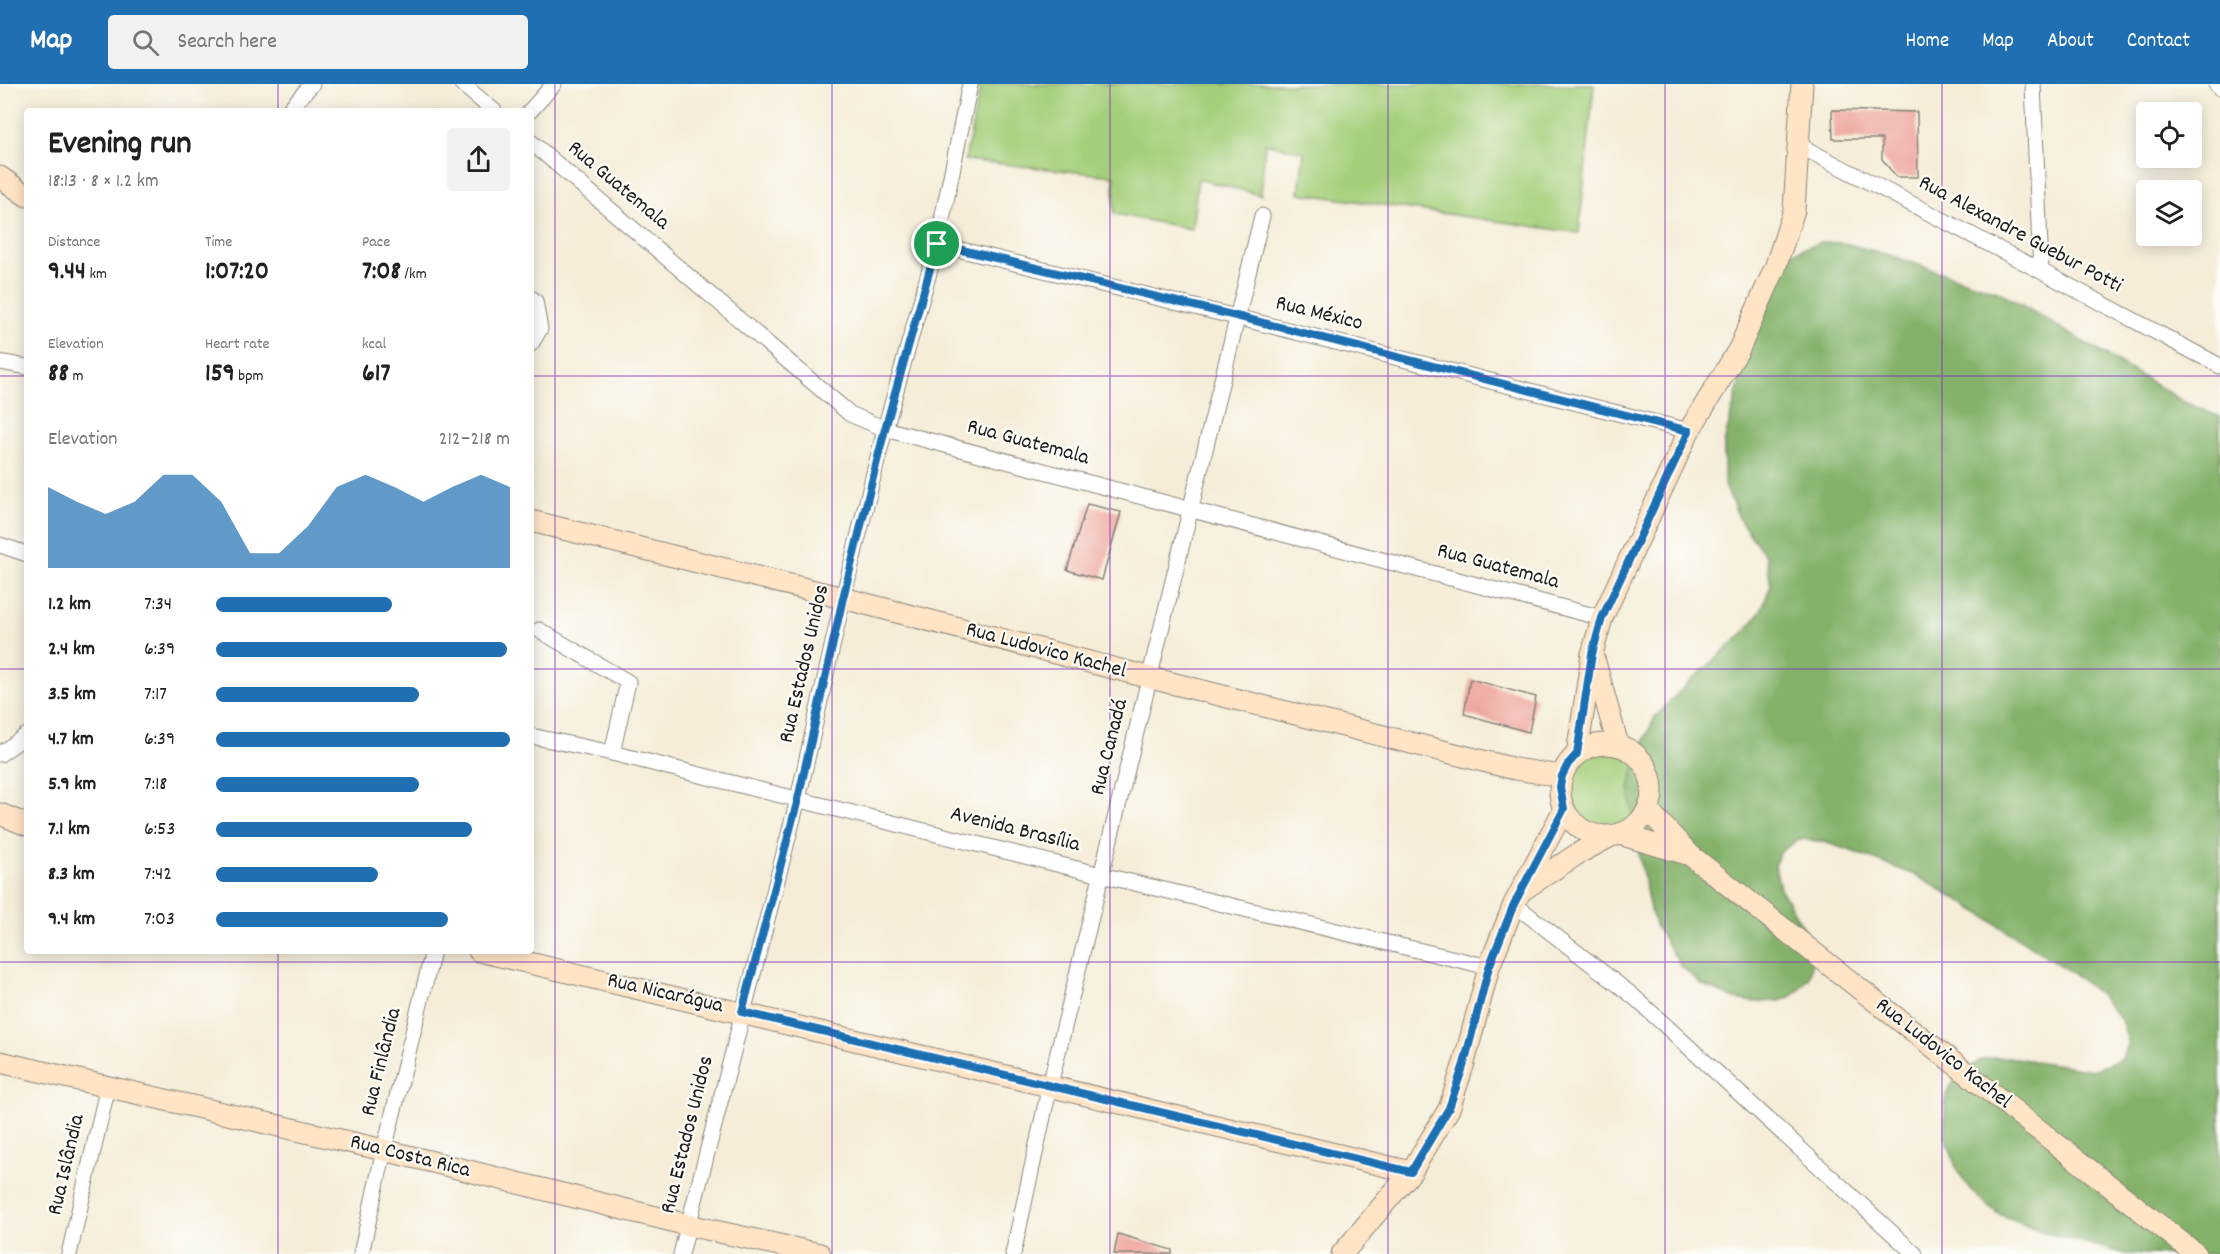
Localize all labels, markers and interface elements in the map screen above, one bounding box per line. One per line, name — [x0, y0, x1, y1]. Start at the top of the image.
search box — [108, 15, 528, 69]
text: Map — [30, 22, 72, 62]
icon: search — [129, 26, 162, 59]
text: Search here — [177, 27, 277, 58]
text: Home — [1905, 27, 1949, 57]
text: Map — [1982, 27, 2014, 57]
text: About — [2047, 27, 2094, 57]
text: Contact — [2127, 27, 2190, 57]
map controls — [2136, 102, 2202, 246]
button: locate — [2136, 102, 2202, 168]
text: Evening run — [48, 122, 192, 169]
button: share — [447, 128, 510, 191]
street label: Rua Guatemala — [560, 134, 676, 239]
text: 18:13 · 8 × 1.2 km — [48, 168, 159, 196]
street label: Rua Alexandre Guebur Potti — [1913, 168, 2127, 302]
button: layers — [2136, 180, 2202, 246]
pin — [911, 218, 962, 269]
icon: arrive — [920, 227, 953, 260]
text: Distance — [48, 231, 100, 254]
text: Time — [205, 231, 232, 254]
text: Pace — [362, 231, 390, 254]
text: 9.44 — [48, 254, 86, 291]
text: 1:07:20 — [205, 254, 269, 291]
text: 7:08 — [362, 254, 401, 291]
text: km — [86, 263, 107, 286]
text: /km — [401, 263, 427, 286]
street label: Rua México — [1272, 288, 1366, 340]
text: Elevation — [48, 333, 104, 356]
text: Heart rate — [205, 333, 270, 356]
text: kcal — [362, 333, 386, 356]
text: 88 — [48, 356, 69, 393]
text: 159 — [205, 356, 235, 393]
text: 617 — [362, 356, 390, 393]
text: m — [69, 365, 84, 388]
text: bpm — [235, 365, 264, 388]
street label: Rua Guatemala — [963, 412, 1093, 474]
text: Elevation — [48, 426, 118, 454]
text: 212–218 m — [439, 426, 510, 454]
street label: Rua Guatemala — [1433, 536, 1563, 598]
street label: Rua Estados Unidos — [772, 582, 838, 746]
text: 1.2 km — [48, 591, 91, 619]
text: 7:34 — [144, 591, 172, 619]
street label: Rua Ludovico Kachel — [962, 615, 1130, 687]
text: 2.4 km — [48, 636, 95, 664]
text: 6:39 — [144, 636, 175, 664]
text: 3.5 km — [48, 681, 96, 709]
text: 7:17 — [144, 681, 167, 709]
street label: Rua Canadá — [1083, 695, 1137, 799]
text: 4.7 km — [48, 726, 94, 754]
text: 6:39 — [144, 726, 175, 754]
text: 5.9 km — [48, 771, 96, 799]
text: 7:18 — [144, 771, 167, 799]
street label: Avenida Brasília — [947, 799, 1084, 861]
text: 7.1 km — [48, 816, 90, 844]
text: 6:53 — [144, 816, 175, 844]
text: 8.3 km — [48, 861, 95, 889]
text: 7:42 — [144, 861, 172, 889]
text: 9.4 km — [48, 906, 95, 934]
text: 7:03 — [144, 906, 175, 934]
street label: Rua Nicarágua — [604, 966, 727, 1023]
street label: Rua Ludovico Kachel — [1868, 991, 2018, 1117]
street label: Rua Finlândia — [354, 1004, 411, 1119]
street label: Rua Estados Unidos — [653, 1053, 723, 1217]
street label: Rua Islândia — [40, 1111, 94, 1219]
street label: Rua Costa Rica — [347, 1127, 474, 1187]

